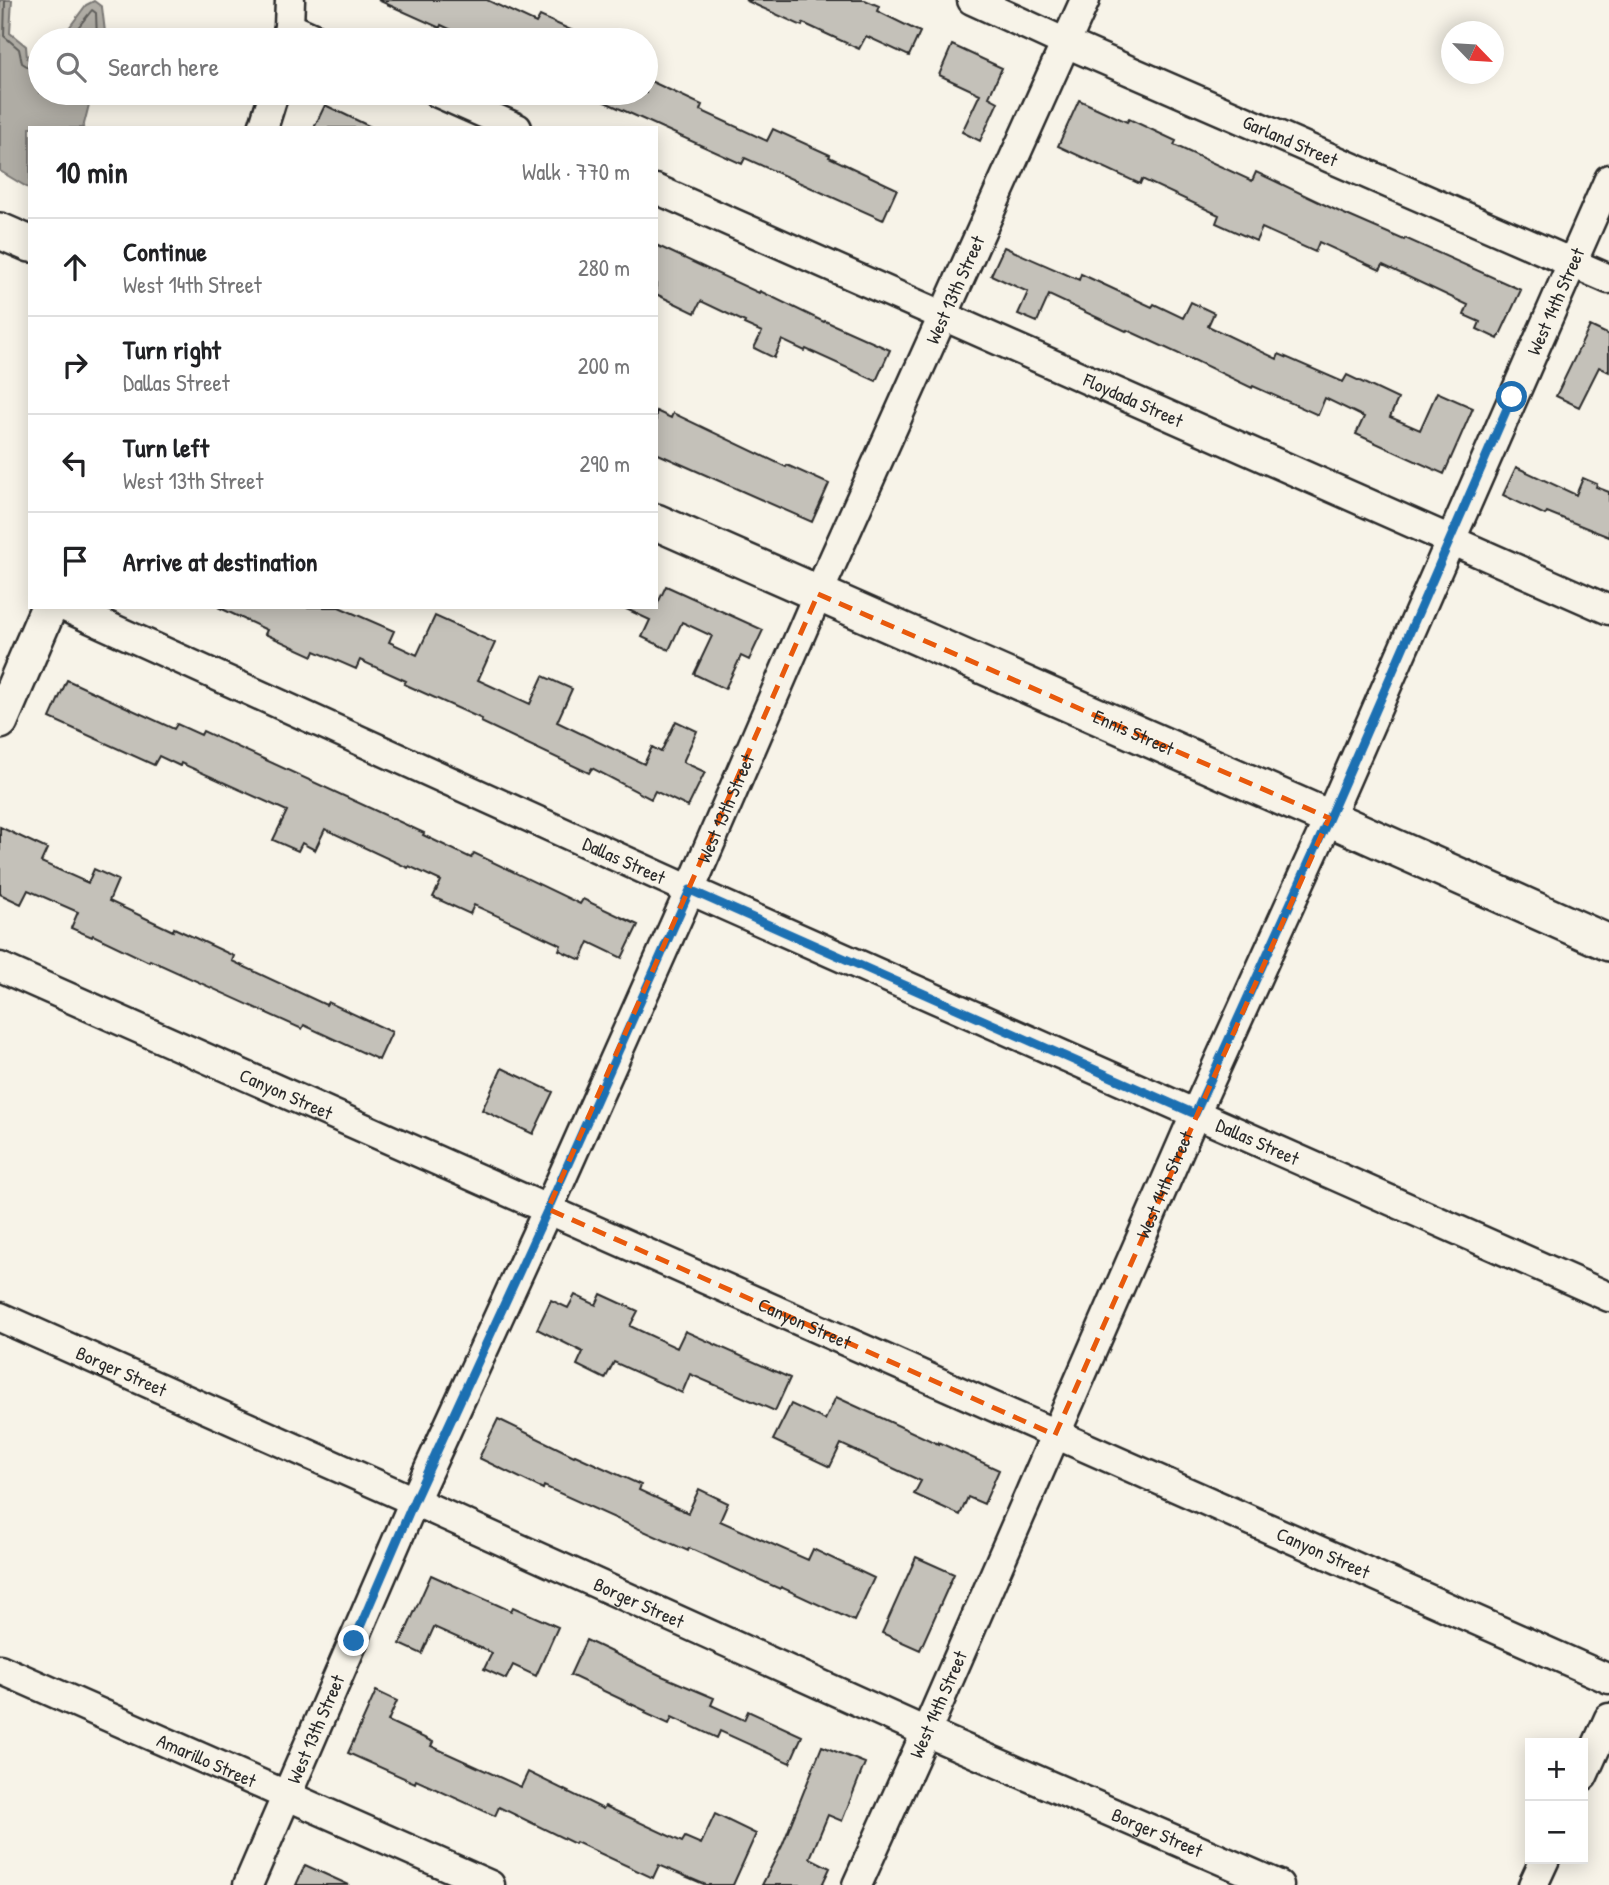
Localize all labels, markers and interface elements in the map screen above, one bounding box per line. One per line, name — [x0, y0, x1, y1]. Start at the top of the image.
north arrow — [1441, 21, 1504, 84]
search box — [28, 28, 658, 105]
icon: search — [52, 48, 90, 86]
text: Search here — [108, 49, 219, 84]
street label: Garland Street — [1239, 108, 1342, 173]
text: 10 min — [56, 152, 128, 192]
text: Walk · 770 m — [522, 156, 630, 187]
street label: West 13th Street — [919, 231, 991, 348]
text: Continue — [123, 234, 207, 269]
street label: West 14th Street — [1521, 243, 1591, 359]
icon: ahead — [56, 248, 94, 286]
text: 280 m — [578, 252, 630, 283]
text: West 14th Street — [123, 269, 262, 300]
text: Turn right — [123, 332, 221, 367]
icon: right — [56, 346, 94, 384]
text: 200 m — [578, 350, 630, 381]
street label: Floydada Street — [1079, 366, 1188, 433]
text: Dallas Street — [123, 367, 230, 398]
route start — [1496, 381, 1527, 412]
text: Turn left — [123, 430, 209, 465]
icon: left — [56, 444, 94, 482]
text: 290 m — [580, 448, 630, 479]
text: West 13th Street — [123, 465, 263, 496]
icon: arrive — [56, 542, 94, 580]
text: Arrive at destination — [123, 544, 318, 579]
street label: Ennis Street — [1089, 703, 1179, 762]
street label: West 13th Street — [690, 749, 761, 867]
street label: Dallas Street — [579, 830, 670, 890]
street label: Canyon Street — [236, 1062, 337, 1126]
street label: Dallas Street — [1212, 1112, 1304, 1171]
street label: West 14th Street — [1130, 1126, 1199, 1242]
street label: Canyon Street — [754, 1291, 856, 1355]
street label: Borger Street — [72, 1340, 171, 1403]
street label: Canyon Street — [1273, 1521, 1374, 1585]
street label: Borger Street — [590, 1571, 689, 1634]
route end — [338, 1625, 369, 1656]
street label: West 14th Street — [903, 1646, 973, 1762]
street label: West 13th Street — [280, 1670, 351, 1787]
street label: Amarillo Street — [153, 1727, 261, 1794]
map controls — [1525, 1738, 1588, 1864]
button: + — [1525, 1738, 1588, 1801]
street label: Borger Street — [1108, 1801, 1207, 1864]
button: − — [1525, 1801, 1588, 1864]

